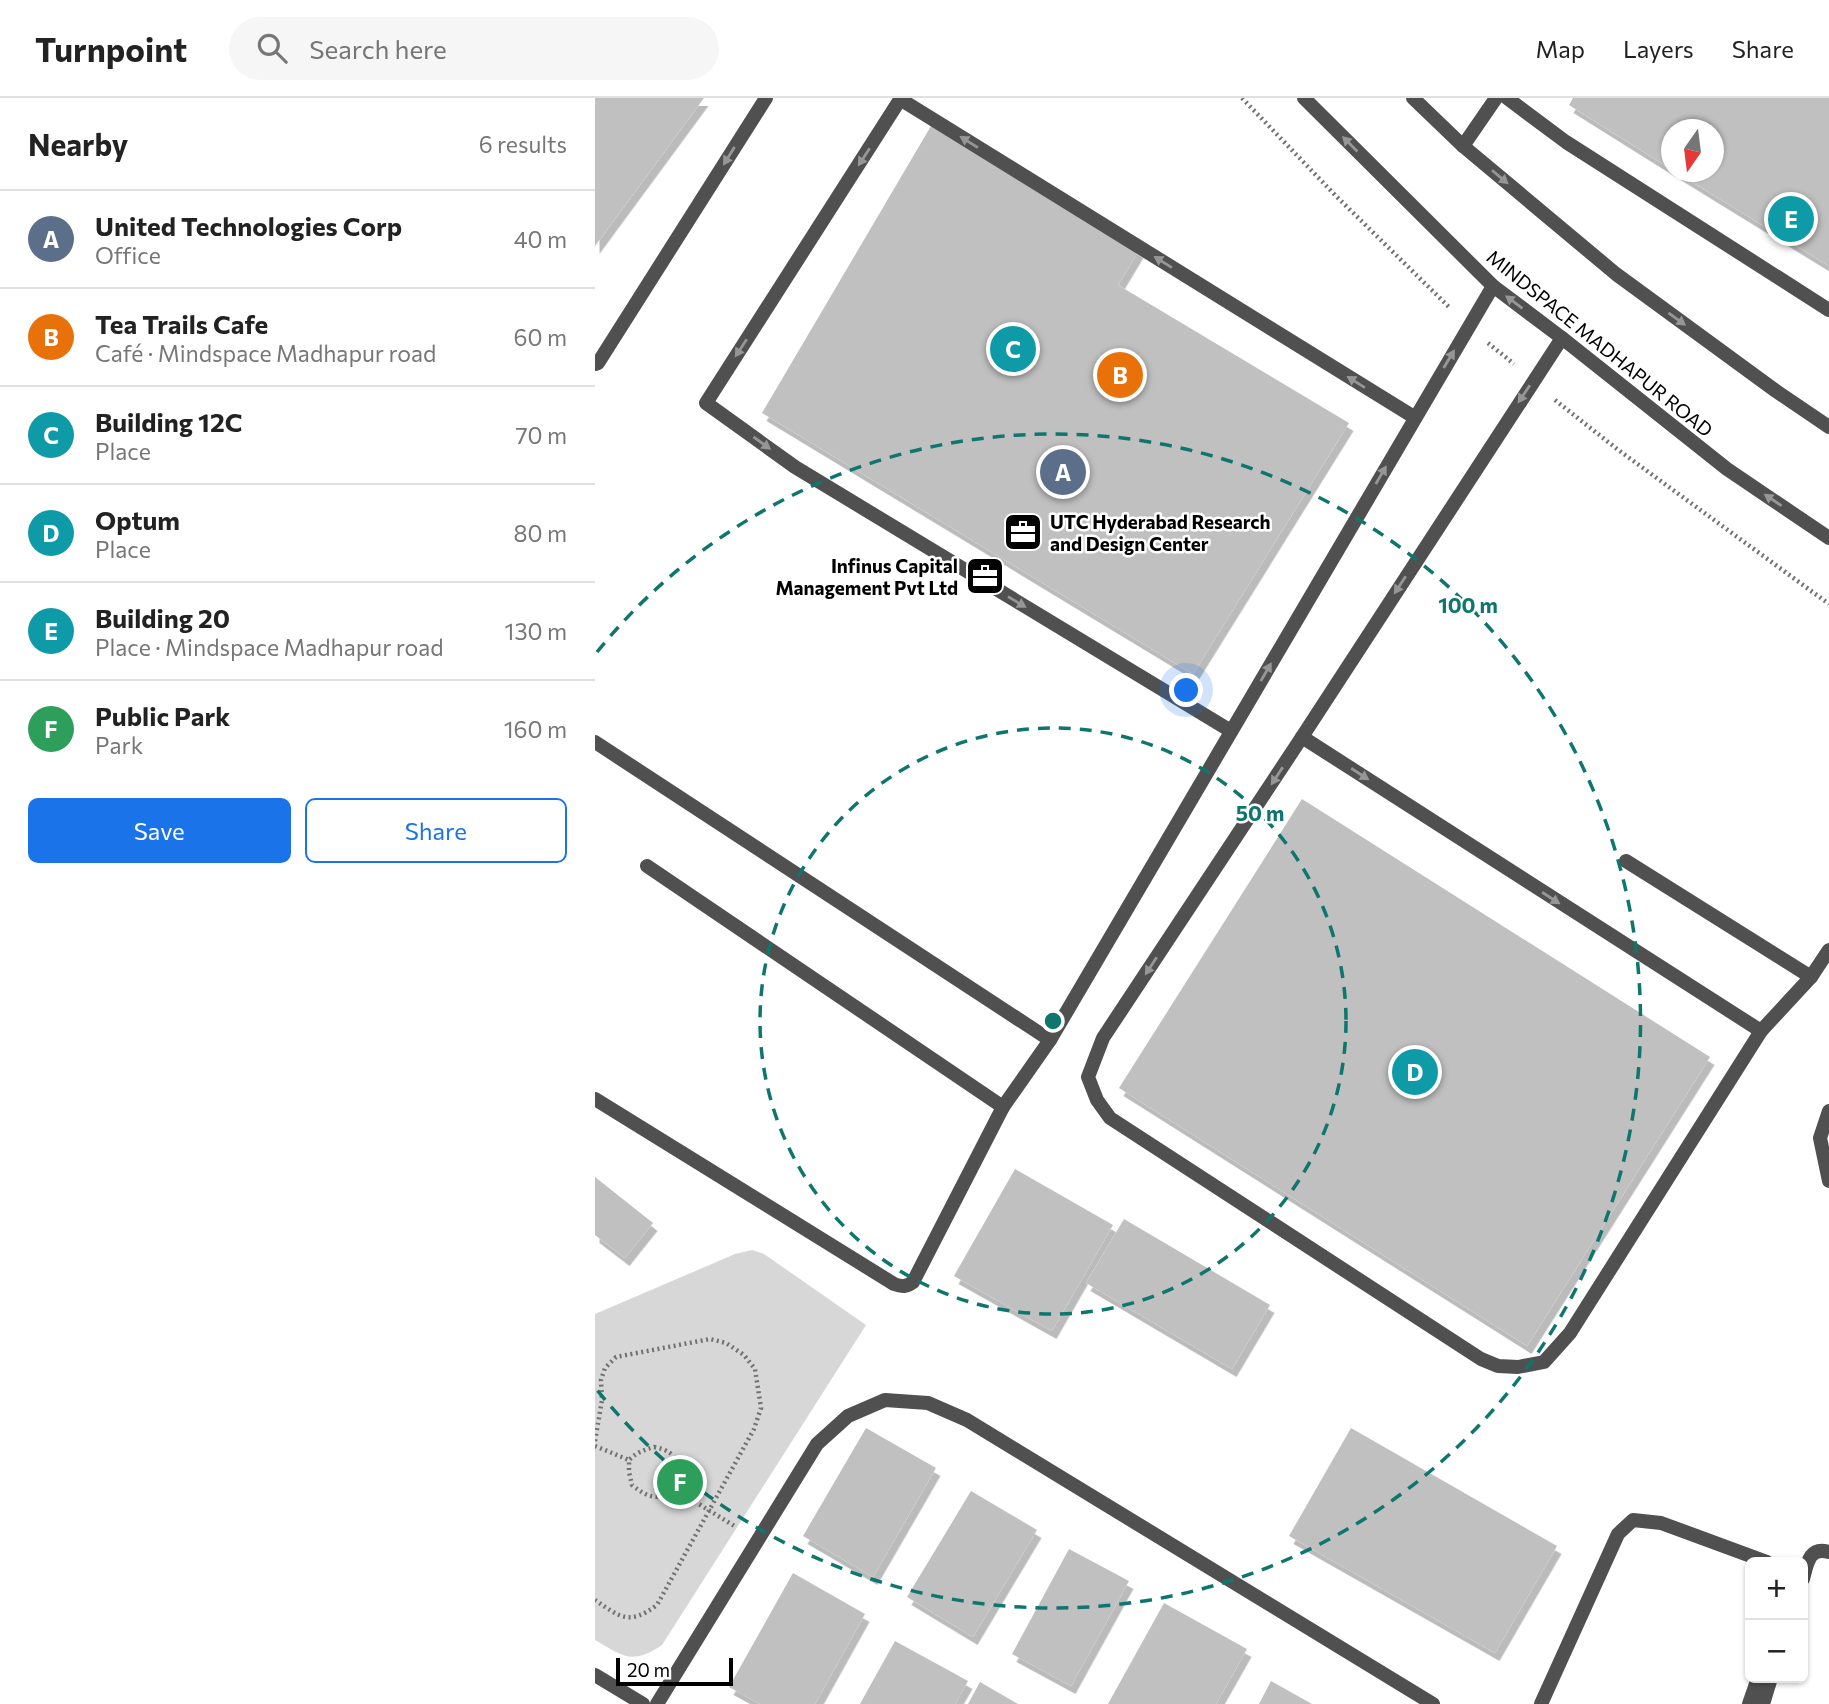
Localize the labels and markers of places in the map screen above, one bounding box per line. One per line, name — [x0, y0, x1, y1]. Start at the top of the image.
pin: E — [1768, 193, 1814, 245]
pin: C — [990, 323, 1036, 375]
pin: B — [1097, 349, 1143, 401]
pin: A — [1040, 446, 1086, 498]
place label: UTC Hyderabad Research and Design Center — [1050, 510, 1271, 555]
office icon: UTC Hyderabad Research and Design Center — [1002, 511, 1044, 553]
place label: Infinus Capital Management Pvt Ltd — [775, 554, 958, 599]
office icon: Infinus Capital Management Pvt Ltd — [964, 555, 1006, 597]
centre of rings — [1041, 1009, 1065, 1033]
pin: D — [1392, 1046, 1438, 1098]
pin: F — [657, 1456, 703, 1508]

